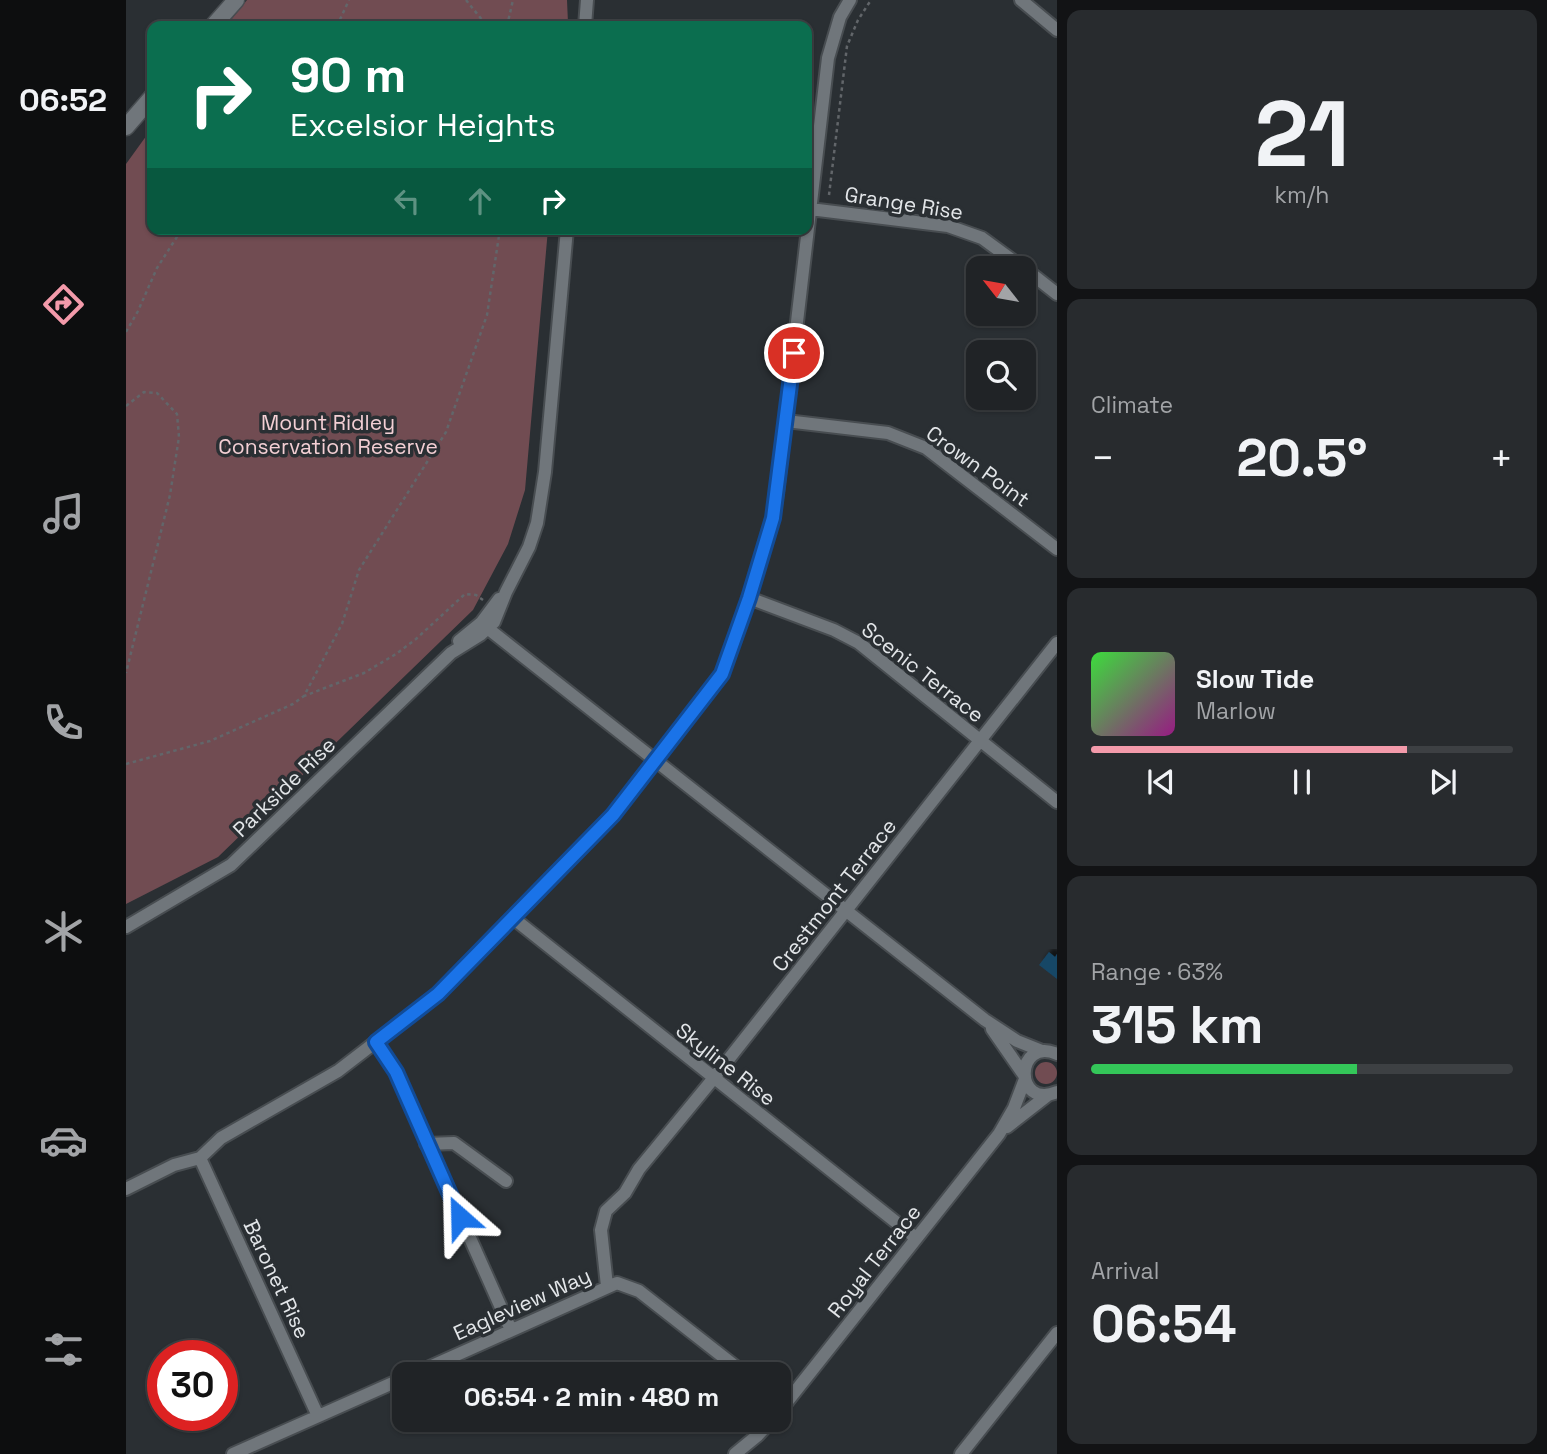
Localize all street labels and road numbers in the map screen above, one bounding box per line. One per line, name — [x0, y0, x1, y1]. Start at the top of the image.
street label: Grange Rise — [843, 180, 965, 226]
street label: Crown Point — [921, 419, 1035, 513]
street label: Scenic Terrace — [856, 616, 990, 728]
street label: Parkside Rise — [227, 731, 341, 843]
street label: Crestmont Terrace — [766, 813, 902, 977]
street label: Skyline Rise — [670, 1016, 782, 1112]
street label: Royal Terrace — [821, 1199, 927, 1323]
street label: Baronet Rise — [238, 1215, 316, 1343]
street label: Eagleview Way — [449, 1262, 595, 1346]

